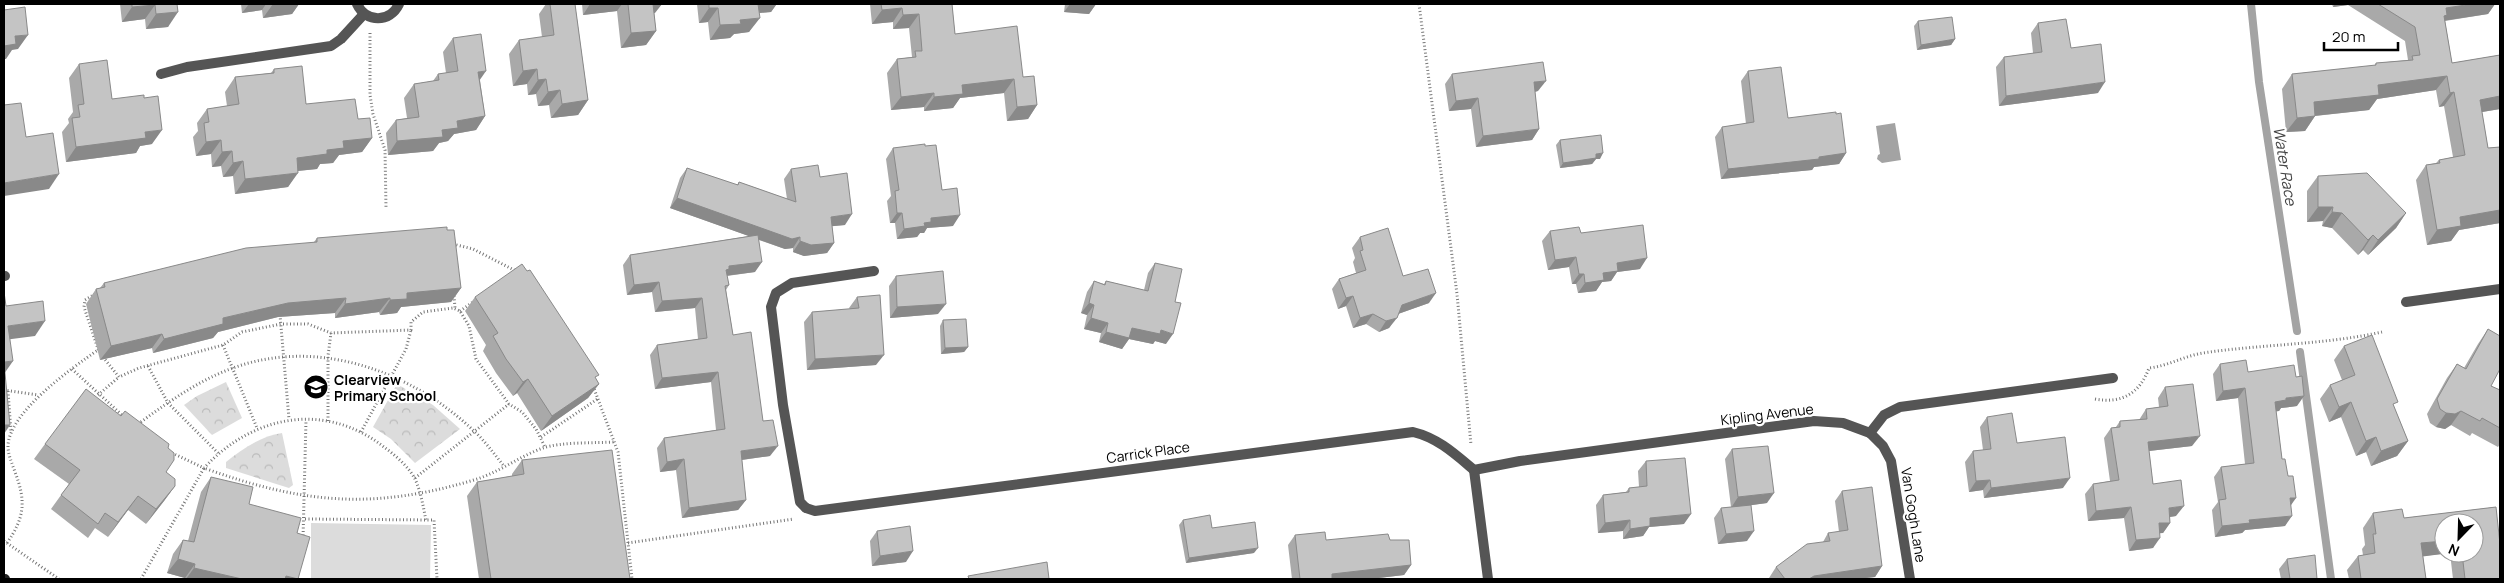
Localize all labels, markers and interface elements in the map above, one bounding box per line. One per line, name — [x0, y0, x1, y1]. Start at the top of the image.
scale bar — [2324, 20, 2398, 52]
text: 20 m — [2332, 26, 2365, 47]
water label: Water Race — [2268, 125, 2302, 208]
place label: Clearview Primary School — [334, 370, 436, 405]
school or university icon: Clearview Primary School — [303, 374, 329, 400]
street label: Kipling Avenue — [1719, 399, 1815, 429]
street label: Carrick Place — [1105, 437, 1191, 467]
street label: Van Gogh Lane — [1897, 466, 1931, 564]
north arrow — [2434, 513, 2484, 563]
text: N — [2445, 540, 2462, 561]

